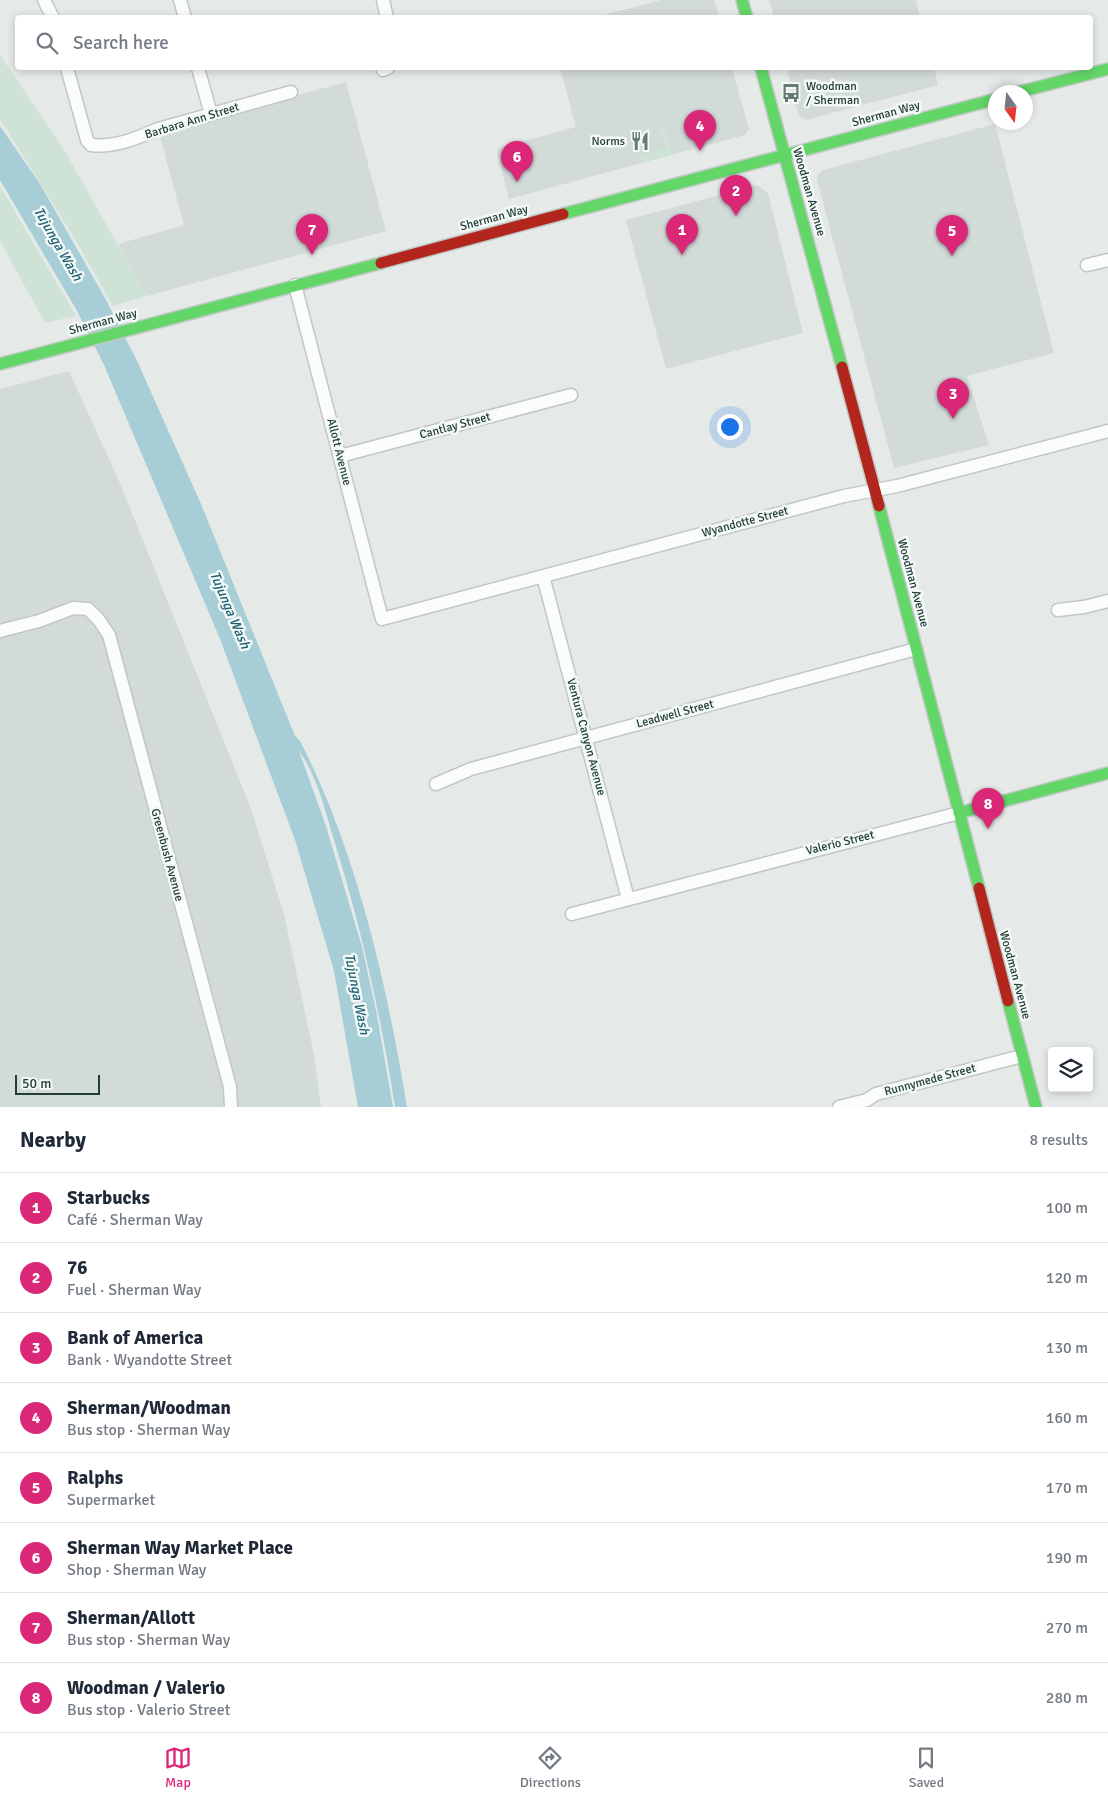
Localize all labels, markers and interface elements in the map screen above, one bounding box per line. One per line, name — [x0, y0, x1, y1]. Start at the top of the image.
search box — [15, 15, 1093, 70]
icon: search — [33, 29, 61, 57]
text: Search here — [73, 31, 169, 55]
place label: Woodman / Sherman — [806, 79, 860, 108]
bus stop icon: Woodman / Sherman — [780, 82, 802, 104]
north arrow — [988, 85, 1033, 130]
street label: Sherman Way — [850, 98, 922, 130]
street label: Barbara Ann Street — [143, 100, 241, 142]
pin: 4 — [684, 110, 716, 151]
restaurant icon: Norms — [629, 130, 651, 152]
place label: Norms — [591, 134, 625, 149]
pin: 6 — [501, 141, 533, 182]
street label: Woodman Avenue — [789, 146, 829, 238]
pin: 2 — [720, 175, 752, 216]
street label: Sherman Way — [458, 202, 530, 234]
water label: Tujunga Wash — [30, 204, 86, 284]
pin: 7 — [296, 214, 328, 255]
pin: 1 — [666, 214, 698, 255]
pin: 5 — [936, 215, 968, 256]
street label: Sherman Way — [67, 306, 139, 338]
pin: 3 — [937, 378, 969, 419]
street label: Cantlay Street — [418, 409, 492, 443]
your location — [717, 414, 743, 440]
street label: Allott Avenue — [323, 417, 355, 487]
street label: Wyandotte Street — [700, 503, 790, 541]
street label: Woodman Avenue — [894, 537, 932, 629]
water label: Tujunga Wash — [206, 569, 254, 652]
street label: Ventura Canyon Avenue — [563, 677, 609, 797]
street label: Leadwell Street — [635, 696, 715, 732]
pin: 8 — [972, 788, 1004, 829]
street label: Greenbush Avenue — [147, 807, 187, 903]
street label: Valerio Street — [804, 827, 876, 859]
street label: Woodman Avenue — [996, 929, 1034, 1021]
water label: Tujunga Wash — [341, 952, 373, 1036]
map controls — [1048, 1047, 1093, 1092]
button: layers — [1048, 1047, 1093, 1092]
street label: Runnymede Street — [883, 1061, 977, 1099]
scale bar — [15, 1072, 100, 1095]
text: 50 m — [22, 1075, 51, 1092]
text: Nearby — [20, 1127, 86, 1153]
text: 8 results — [1029, 1130, 1088, 1150]
text: Starbucks — [67, 1186, 150, 1210]
text: 1 — [32, 1198, 40, 1218]
text: 100 m — [1046, 1198, 1088, 1218]
text: Café · Sherman Way — [67, 1210, 203, 1230]
text: 76 — [67, 1256, 88, 1280]
text: 2 — [32, 1268, 40, 1288]
text: 120 m — [1046, 1268, 1088, 1288]
text: Fuel · Sherman Way — [67, 1280, 201, 1300]
text: Bank of America — [67, 1326, 203, 1350]
text: 3 — [32, 1338, 40, 1358]
text: 130 m — [1046, 1338, 1088, 1358]
text: Bank · Wyandotte Street — [67, 1350, 232, 1370]
text: Sherman/Woodman — [67, 1396, 231, 1420]
text: 4 — [32, 1408, 40, 1428]
text: 160 m — [1046, 1408, 1088, 1428]
text: Bus stop · Sherman Way — [67, 1420, 230, 1440]
text: Ralphs — [67, 1466, 123, 1490]
text: 5 — [32, 1478, 40, 1498]
text: 170 m — [1046, 1478, 1088, 1498]
text: Supermarket — [67, 1490, 155, 1510]
text: Sherman Way Market Place — [67, 1536, 293, 1560]
text: 6 — [32, 1548, 40, 1568]
text: 190 m — [1046, 1548, 1088, 1568]
text: Shop · Sherman Way — [67, 1560, 206, 1580]
text: Sherman/Allott — [67, 1606, 195, 1630]
text: 7 — [32, 1618, 40, 1638]
text: 270 m — [1046, 1618, 1088, 1638]
text: Bus stop · Sherman Way — [67, 1630, 230, 1650]
text: Woodman / Valerio — [67, 1676, 225, 1700]
text: 8 — [32, 1688, 40, 1708]
text: 280 m — [1046, 1688, 1088, 1708]
text: Bus stop · Valerio Street — [67, 1700, 230, 1720]
tab: Map — [164, 1744, 192, 1791]
tab: Directions — [520, 1744, 581, 1791]
tab: Saved — [909, 1744, 944, 1791]

